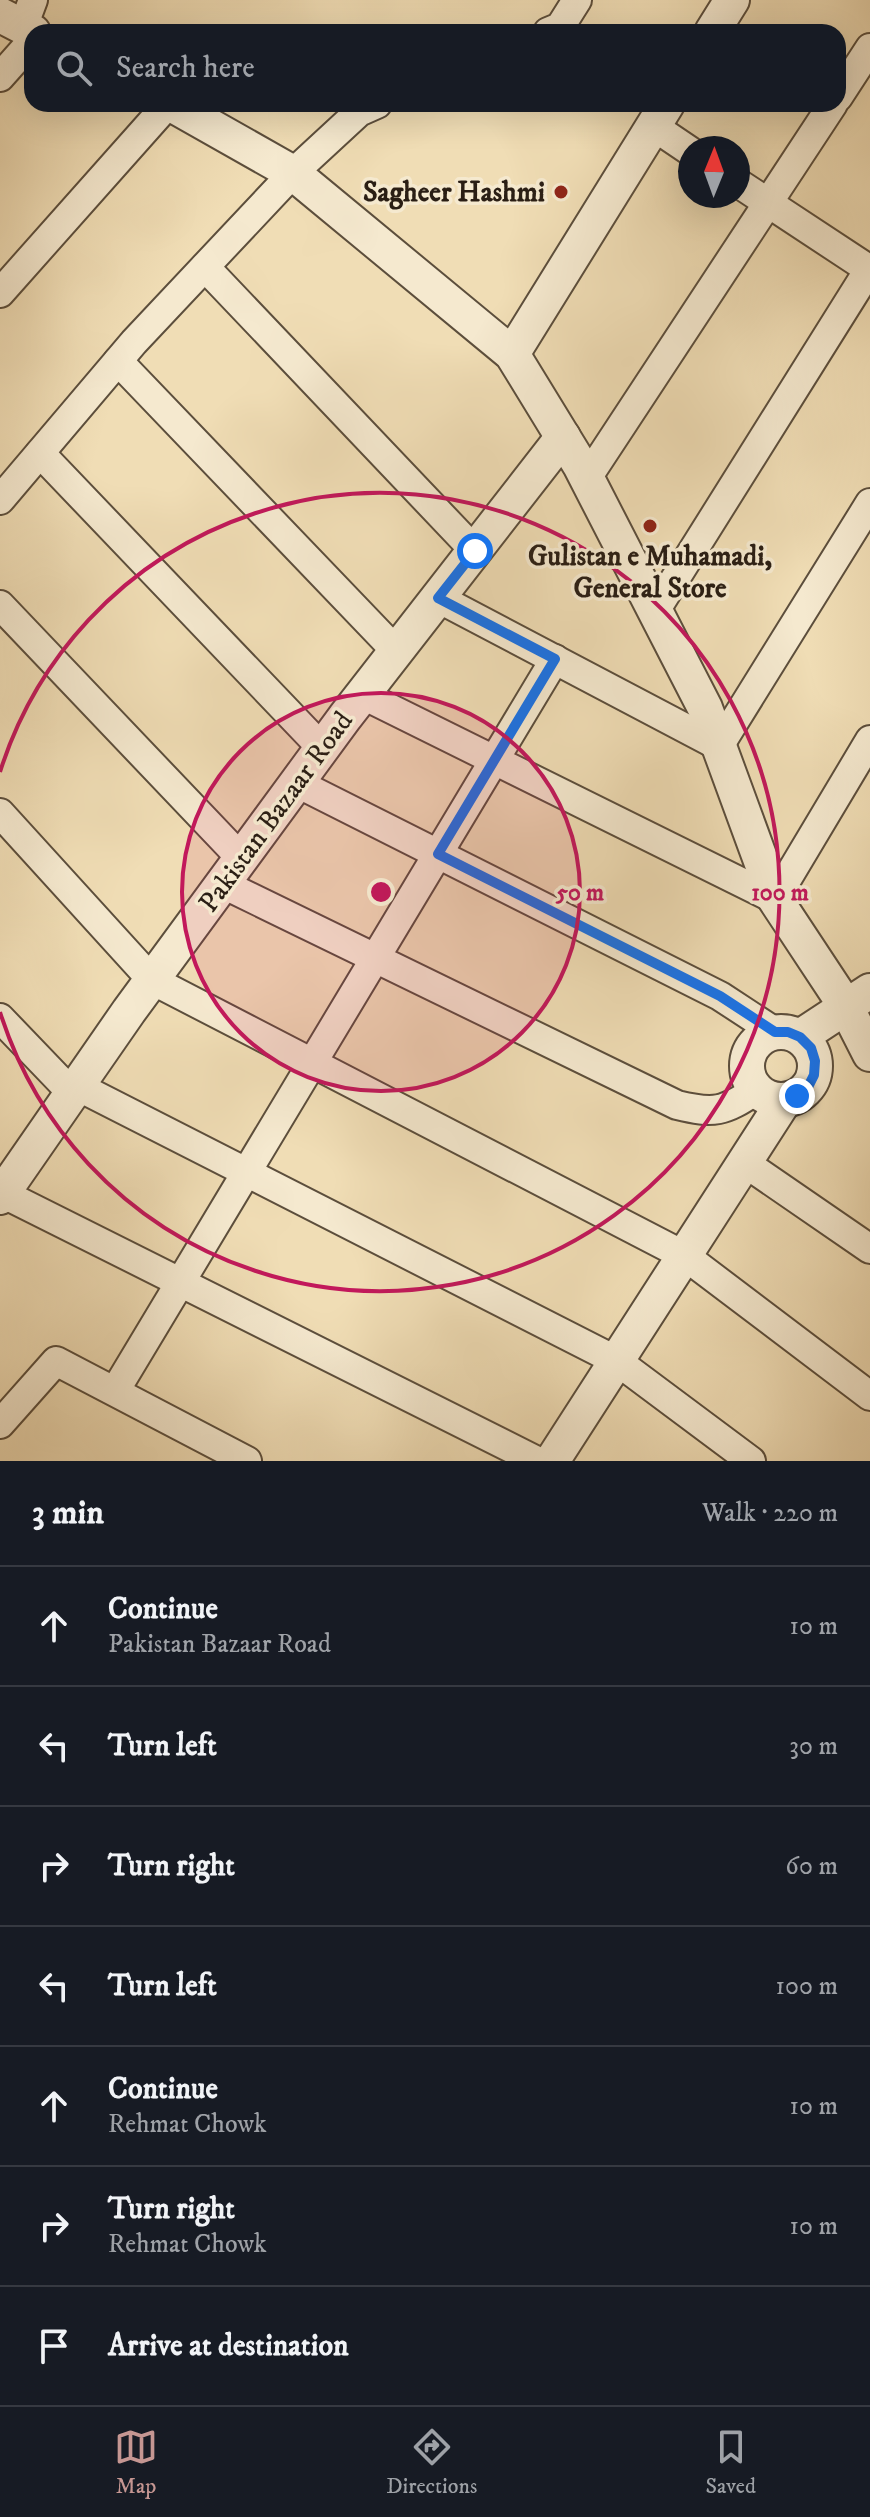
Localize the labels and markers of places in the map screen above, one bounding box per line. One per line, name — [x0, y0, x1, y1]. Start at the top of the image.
place label: Sagheer Hashmi — [363, 175, 545, 210]
marker: Sagheer Hashmi — [552, 183, 570, 201]
marker: Gulistan e Muhamadi, General Store — [641, 517, 659, 535]
place label: Gulistan e Muhamadi, General Store — [528, 539, 772, 606]
centre of rings — [367, 878, 395, 906]

